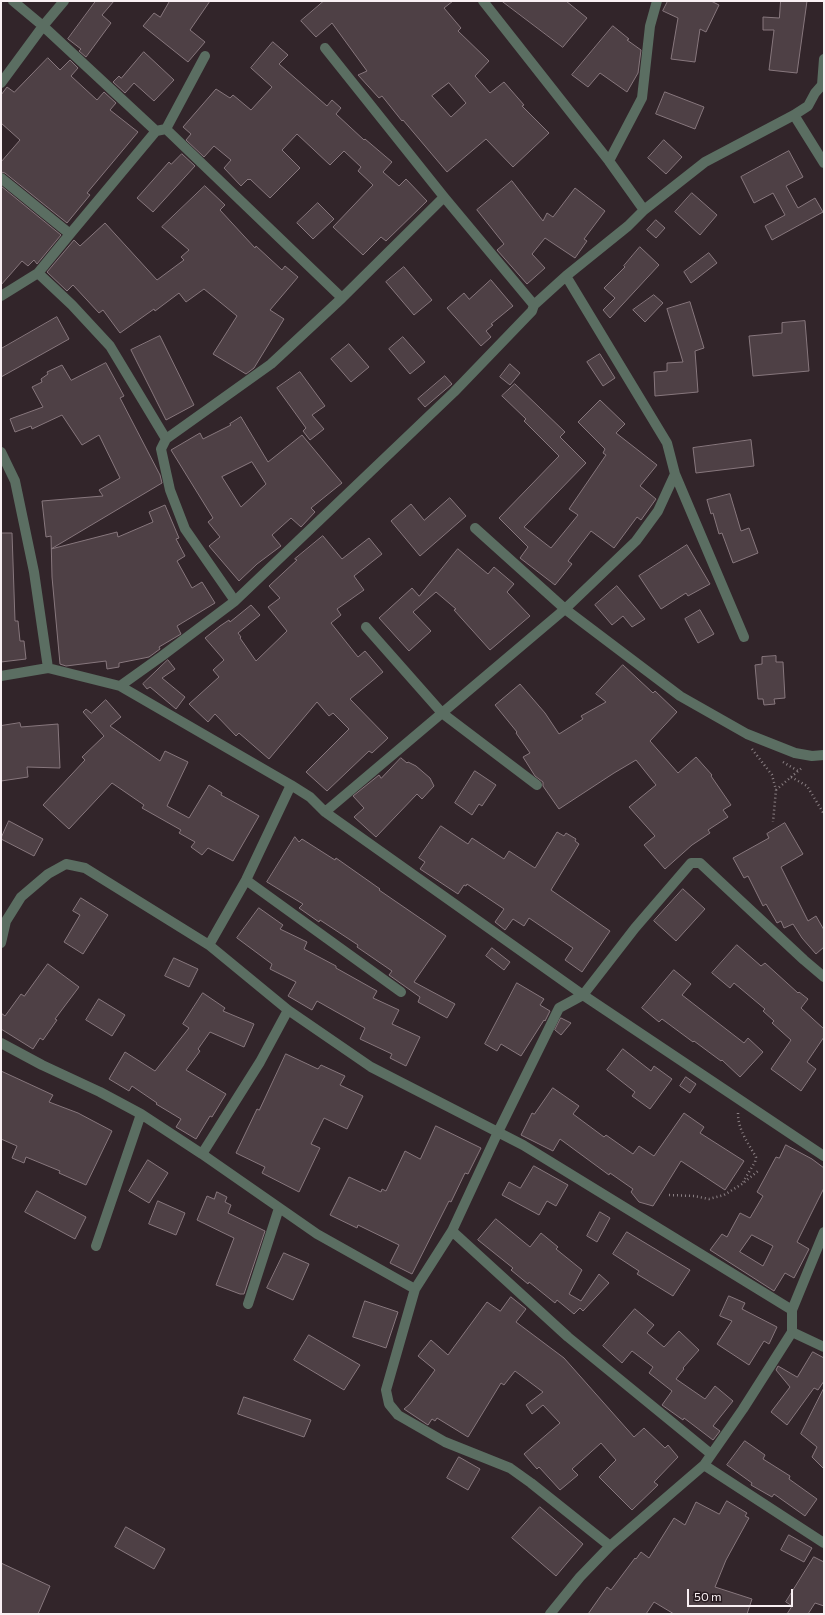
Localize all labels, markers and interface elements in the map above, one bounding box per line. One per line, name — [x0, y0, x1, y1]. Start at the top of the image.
scale bar — [689, 1581, 795, 1607]
text: 50 m — [694, 1589, 722, 1603]

